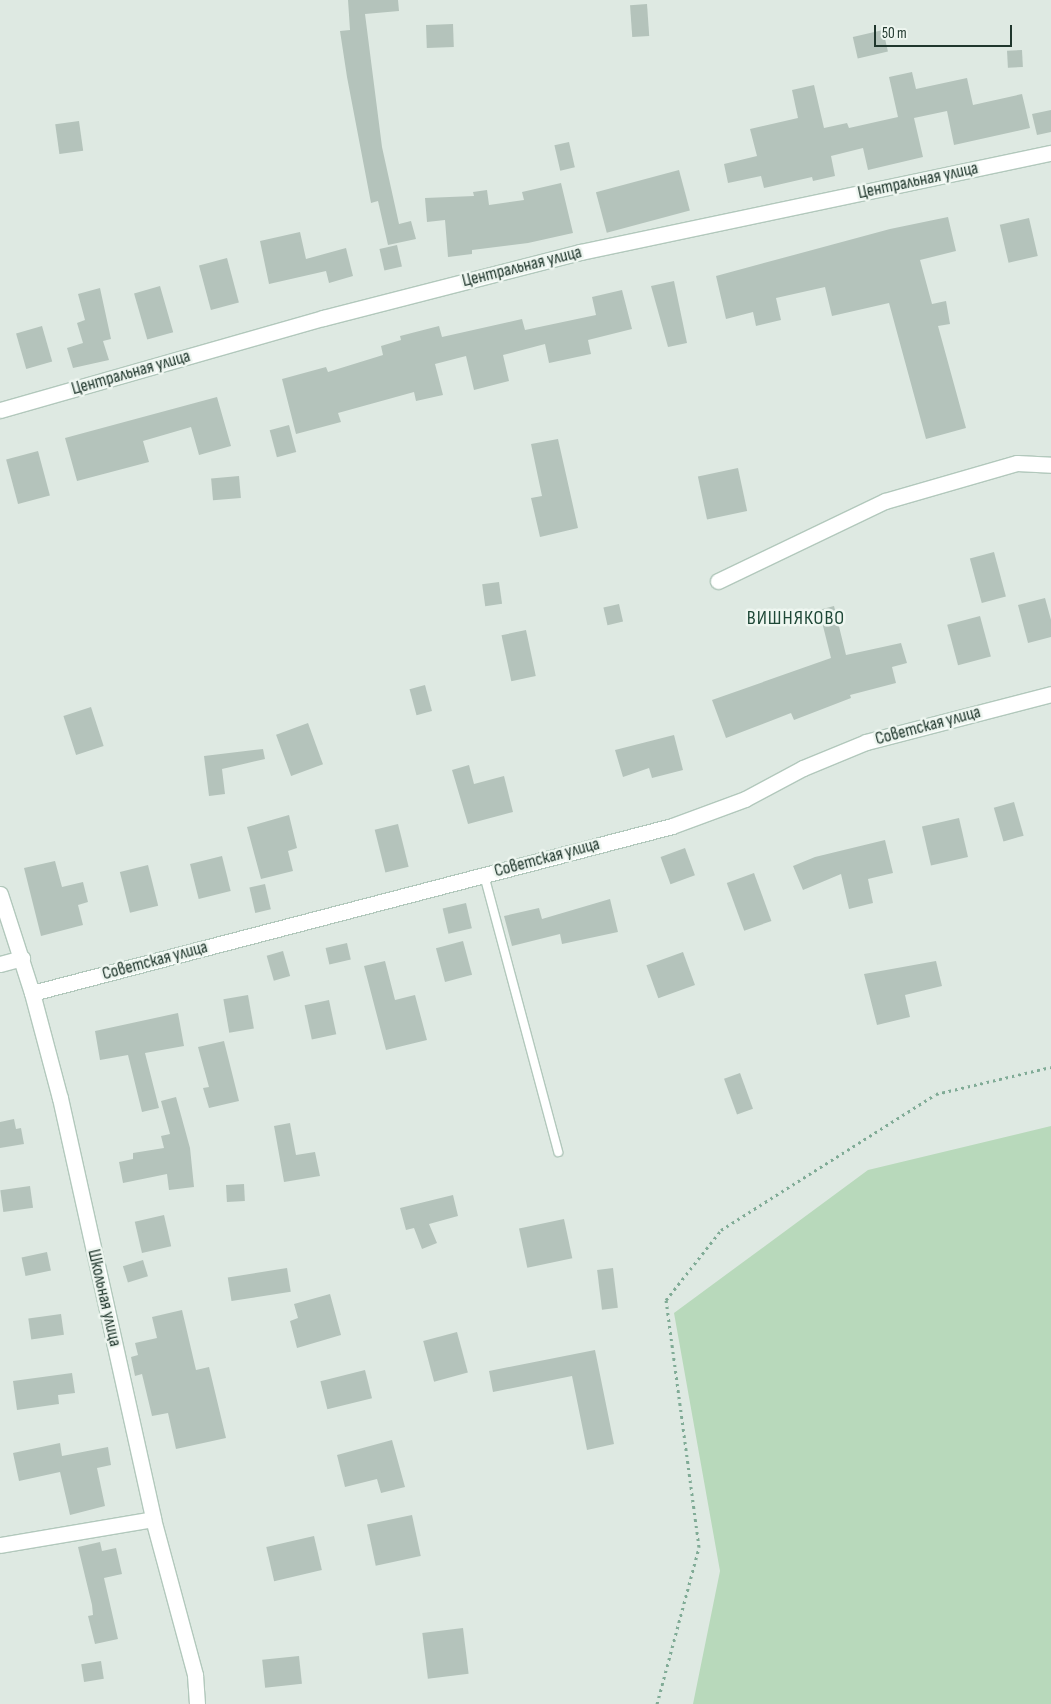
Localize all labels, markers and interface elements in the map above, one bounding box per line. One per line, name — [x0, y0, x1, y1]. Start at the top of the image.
scale bar — [876, 15, 1014, 47]
text: 50 m — [882, 24, 907, 43]
street label: Центральная улица — [856, 158, 980, 204]
street label: Центральная улица — [460, 242, 584, 292]
street label: Центральная улица — [69, 346, 193, 400]
district label: ВИШНЯКОВО — [746, 606, 846, 630]
street label: Советская улица — [873, 702, 983, 750]
street label: Советская улица — [492, 834, 602, 882]
street label: Советская улица — [100, 937, 210, 985]
street label: Школьная улица — [82, 1247, 126, 1349]

